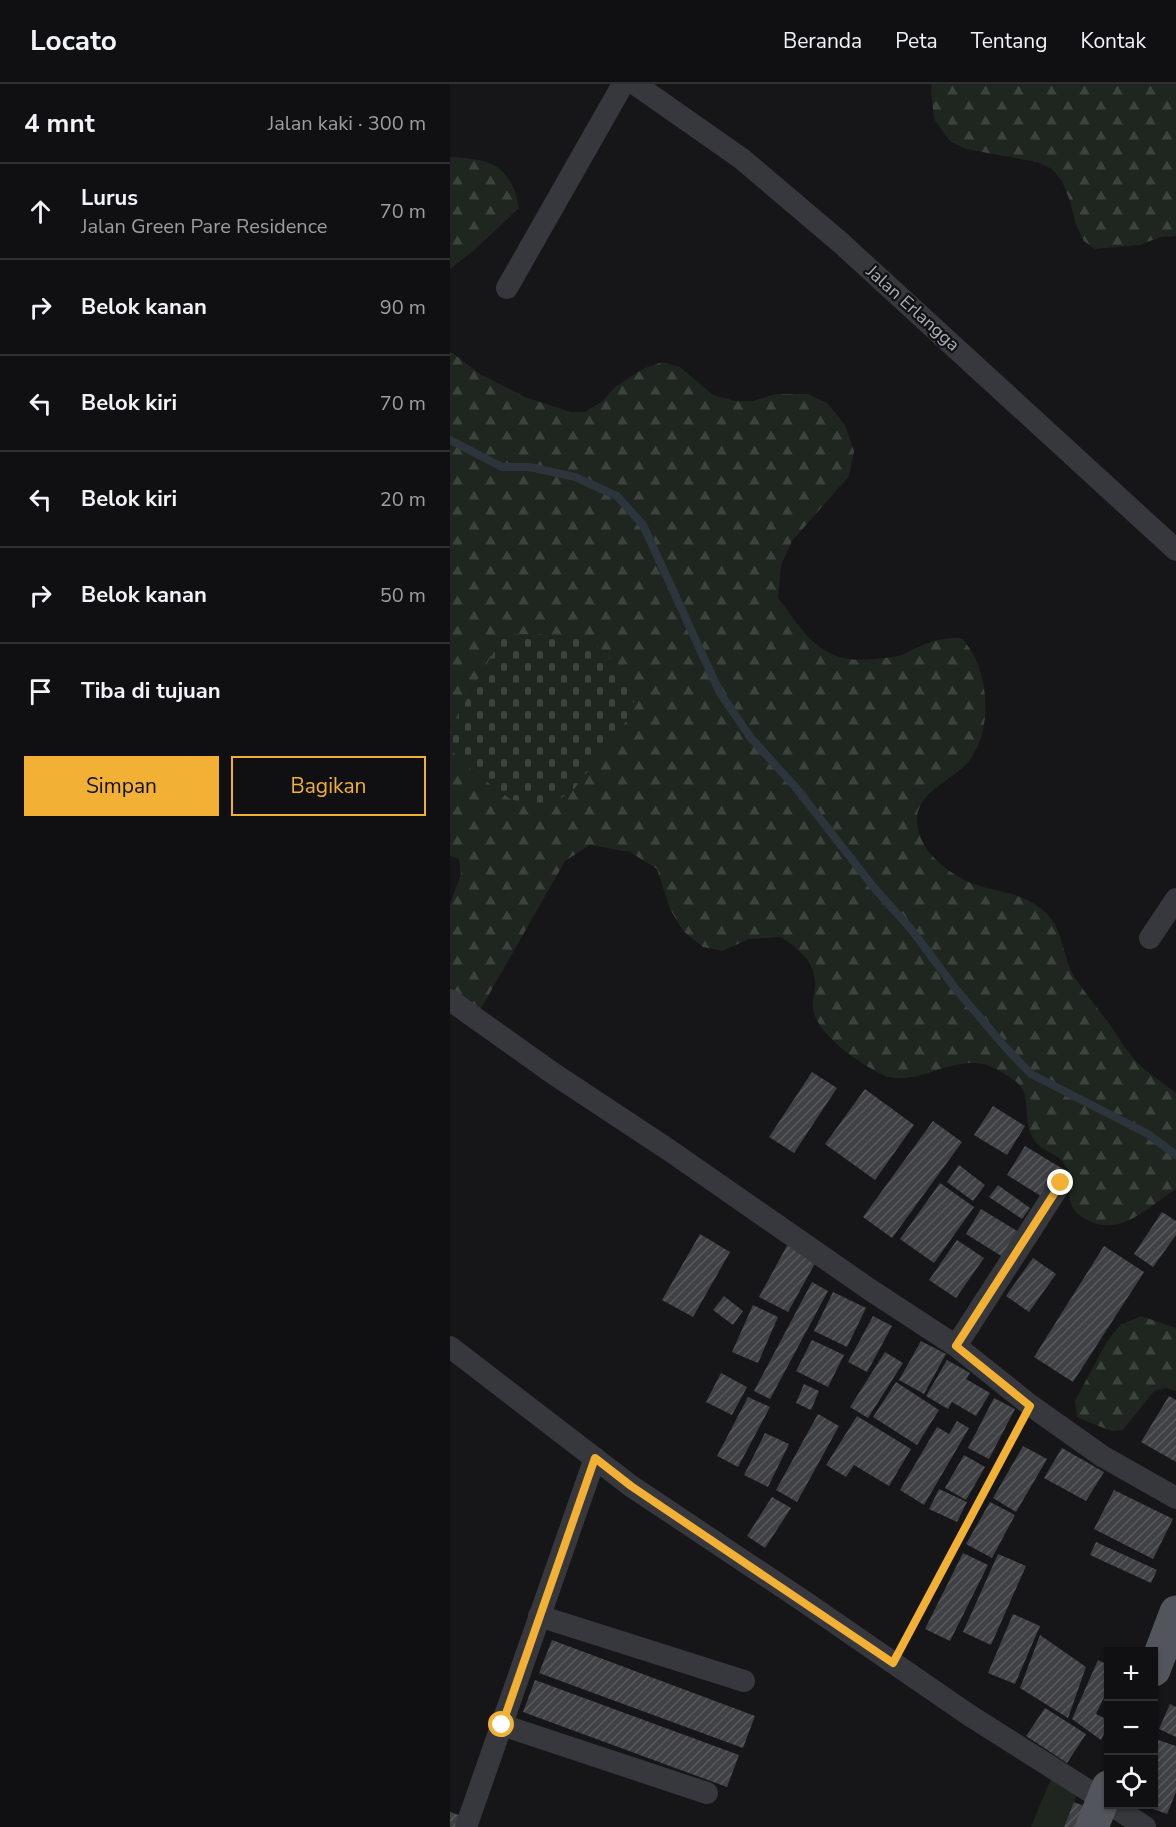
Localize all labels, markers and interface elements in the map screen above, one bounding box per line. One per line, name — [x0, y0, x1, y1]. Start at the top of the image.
text: Locato — [30, 22, 117, 60]
text: Beranda — [783, 27, 862, 55]
text: Peta — [895, 27, 938, 55]
text: Tentang — [971, 27, 1048, 55]
text: Kontak — [1081, 27, 1146, 55]
text: 4 mnt — [24, 106, 95, 141]
text: Jalan kaki · 300 m — [268, 110, 426, 137]
text: Lurus — [81, 183, 138, 213]
icon: ahead — [24, 195, 57, 228]
text: 70 m — [380, 198, 426, 225]
text: Jalan Green Pare Residence — [81, 213, 327, 240]
street label: Jalan Erlangga — [860, 259, 965, 356]
icon: right — [24, 291, 57, 324]
text: Belok kanan — [81, 292, 207, 322]
text: 90 m — [380, 294, 426, 321]
icon: left — [24, 387, 57, 420]
text: Belok kiri — [81, 388, 177, 418]
text: 70 m — [380, 390, 426, 417]
icon: left — [24, 483, 57, 516]
text: Belok kiri — [81, 484, 177, 514]
text: 20 m — [380, 486, 426, 513]
icon: right — [24, 579, 57, 612]
text: Belok kanan — [81, 580, 207, 610]
text: 50 m — [380, 582, 426, 609]
icon: arrive — [24, 675, 57, 708]
text: Tiba di tujuan — [81, 676, 221, 706]
button: Simpan — [24, 756, 219, 816]
button: Bagikan — [231, 756, 426, 816]
route end — [1047, 1169, 1073, 1195]
map controls — [1104, 1647, 1158, 1809]
button: + — [1104, 1647, 1158, 1701]
button: − — [1104, 1701, 1158, 1755]
route start — [488, 1711, 514, 1737]
button: locate — [1104, 1755, 1158, 1809]

